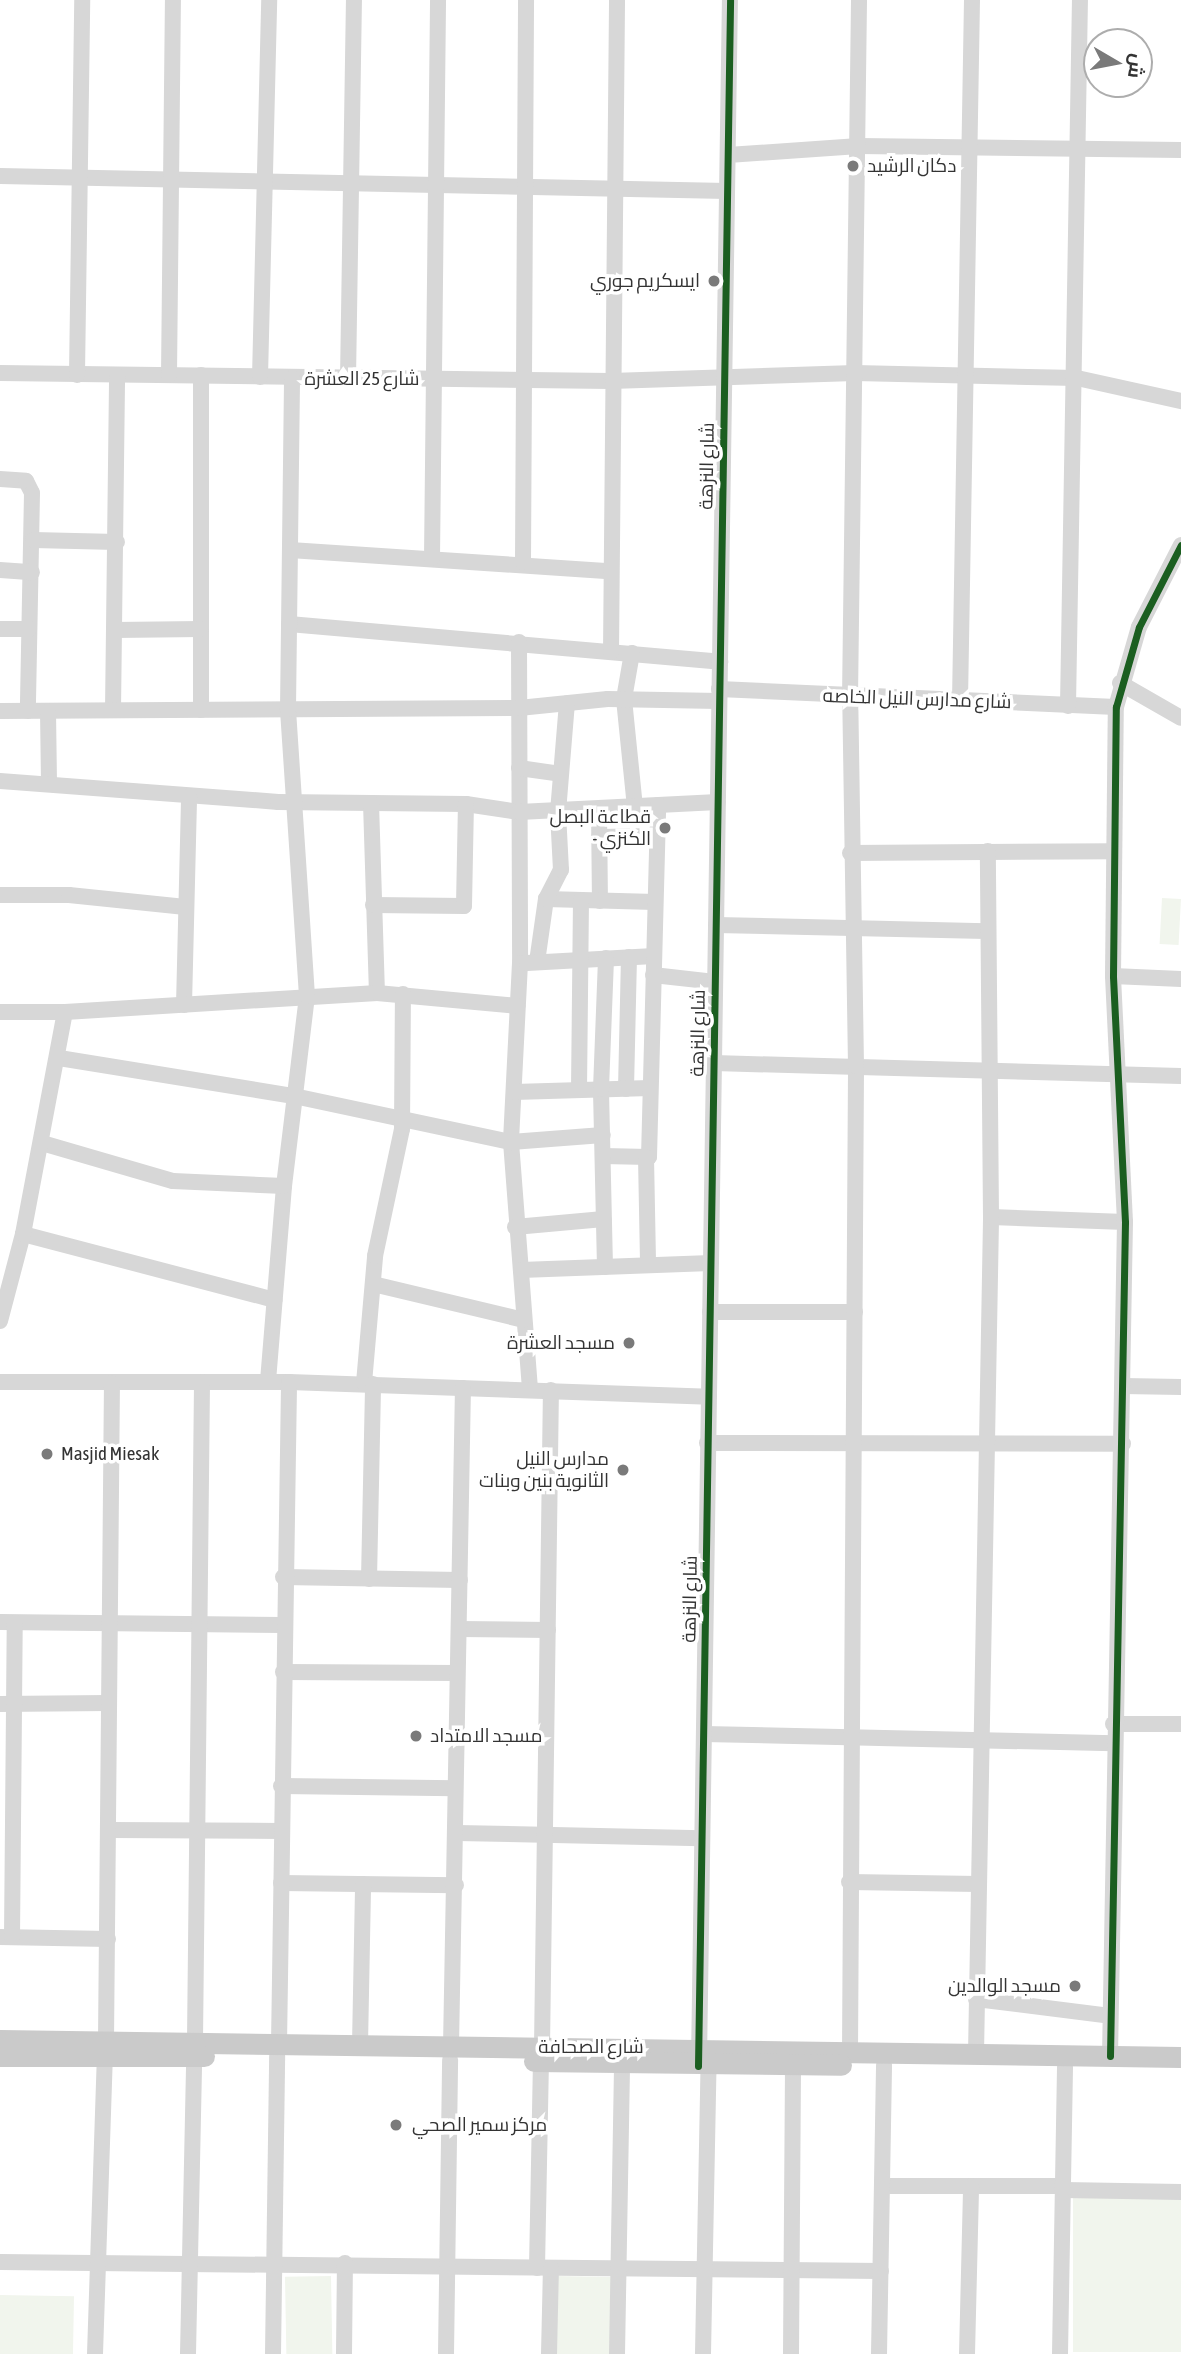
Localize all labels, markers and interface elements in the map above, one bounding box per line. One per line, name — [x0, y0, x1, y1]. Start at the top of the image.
north arrow — [1083, 28, 1153, 98]
text: ش — [1124, 52, 1150, 80]
place label: دكان الرشيد — [867, 155, 956, 177]
marker: دكان الرشيد — [845, 158, 861, 174]
place label: ايسكريم جوري — [590, 270, 700, 292]
marker: ايسكريم جوري — [706, 273, 722, 289]
street label: شارع 25 العشرة — [304, 368, 420, 390]
street label: شارع النزهة — [695, 422, 719, 510]
street label: شارع مدارس النيل الخاصه — [822, 684, 1012, 714]
place label: قطاعة البصل - الكنزي — [549, 806, 651, 850]
marker: قطاعة البصل - الكنزي — [657, 820, 673, 836]
street label: شارع النزهة — [686, 989, 710, 1077]
place label: مسجد العشرة — [507, 1332, 615, 1354]
marker: مسجد العشرة — [621, 1335, 637, 1351]
place label: Masjid Miesak — [61, 1443, 159, 1465]
marker: Masjid Miesak — [39, 1446, 55, 1462]
place label: مدارس النيل الثانوية بنين وبنات — [479, 1448, 609, 1492]
marker: مدارس النيل الثانوية بنين وبنات — [615, 1462, 631, 1478]
street label: شارع النزهة — [678, 1555, 702, 1643]
place label: مسجد الامتداد — [430, 1725, 542, 1747]
marker: مسجد الامتداد — [408, 1728, 424, 1744]
place label: مسجد الوالدين — [948, 1975, 1061, 1997]
marker: مسجد الوالدين — [1067, 1978, 1083, 1994]
street label: شارع الصحافة — [538, 2036, 644, 2058]
place label: مركز سمير الصحي — [412, 2114, 547, 2136]
marker: مركز سمير الصحي — [386, 2115, 406, 2135]

